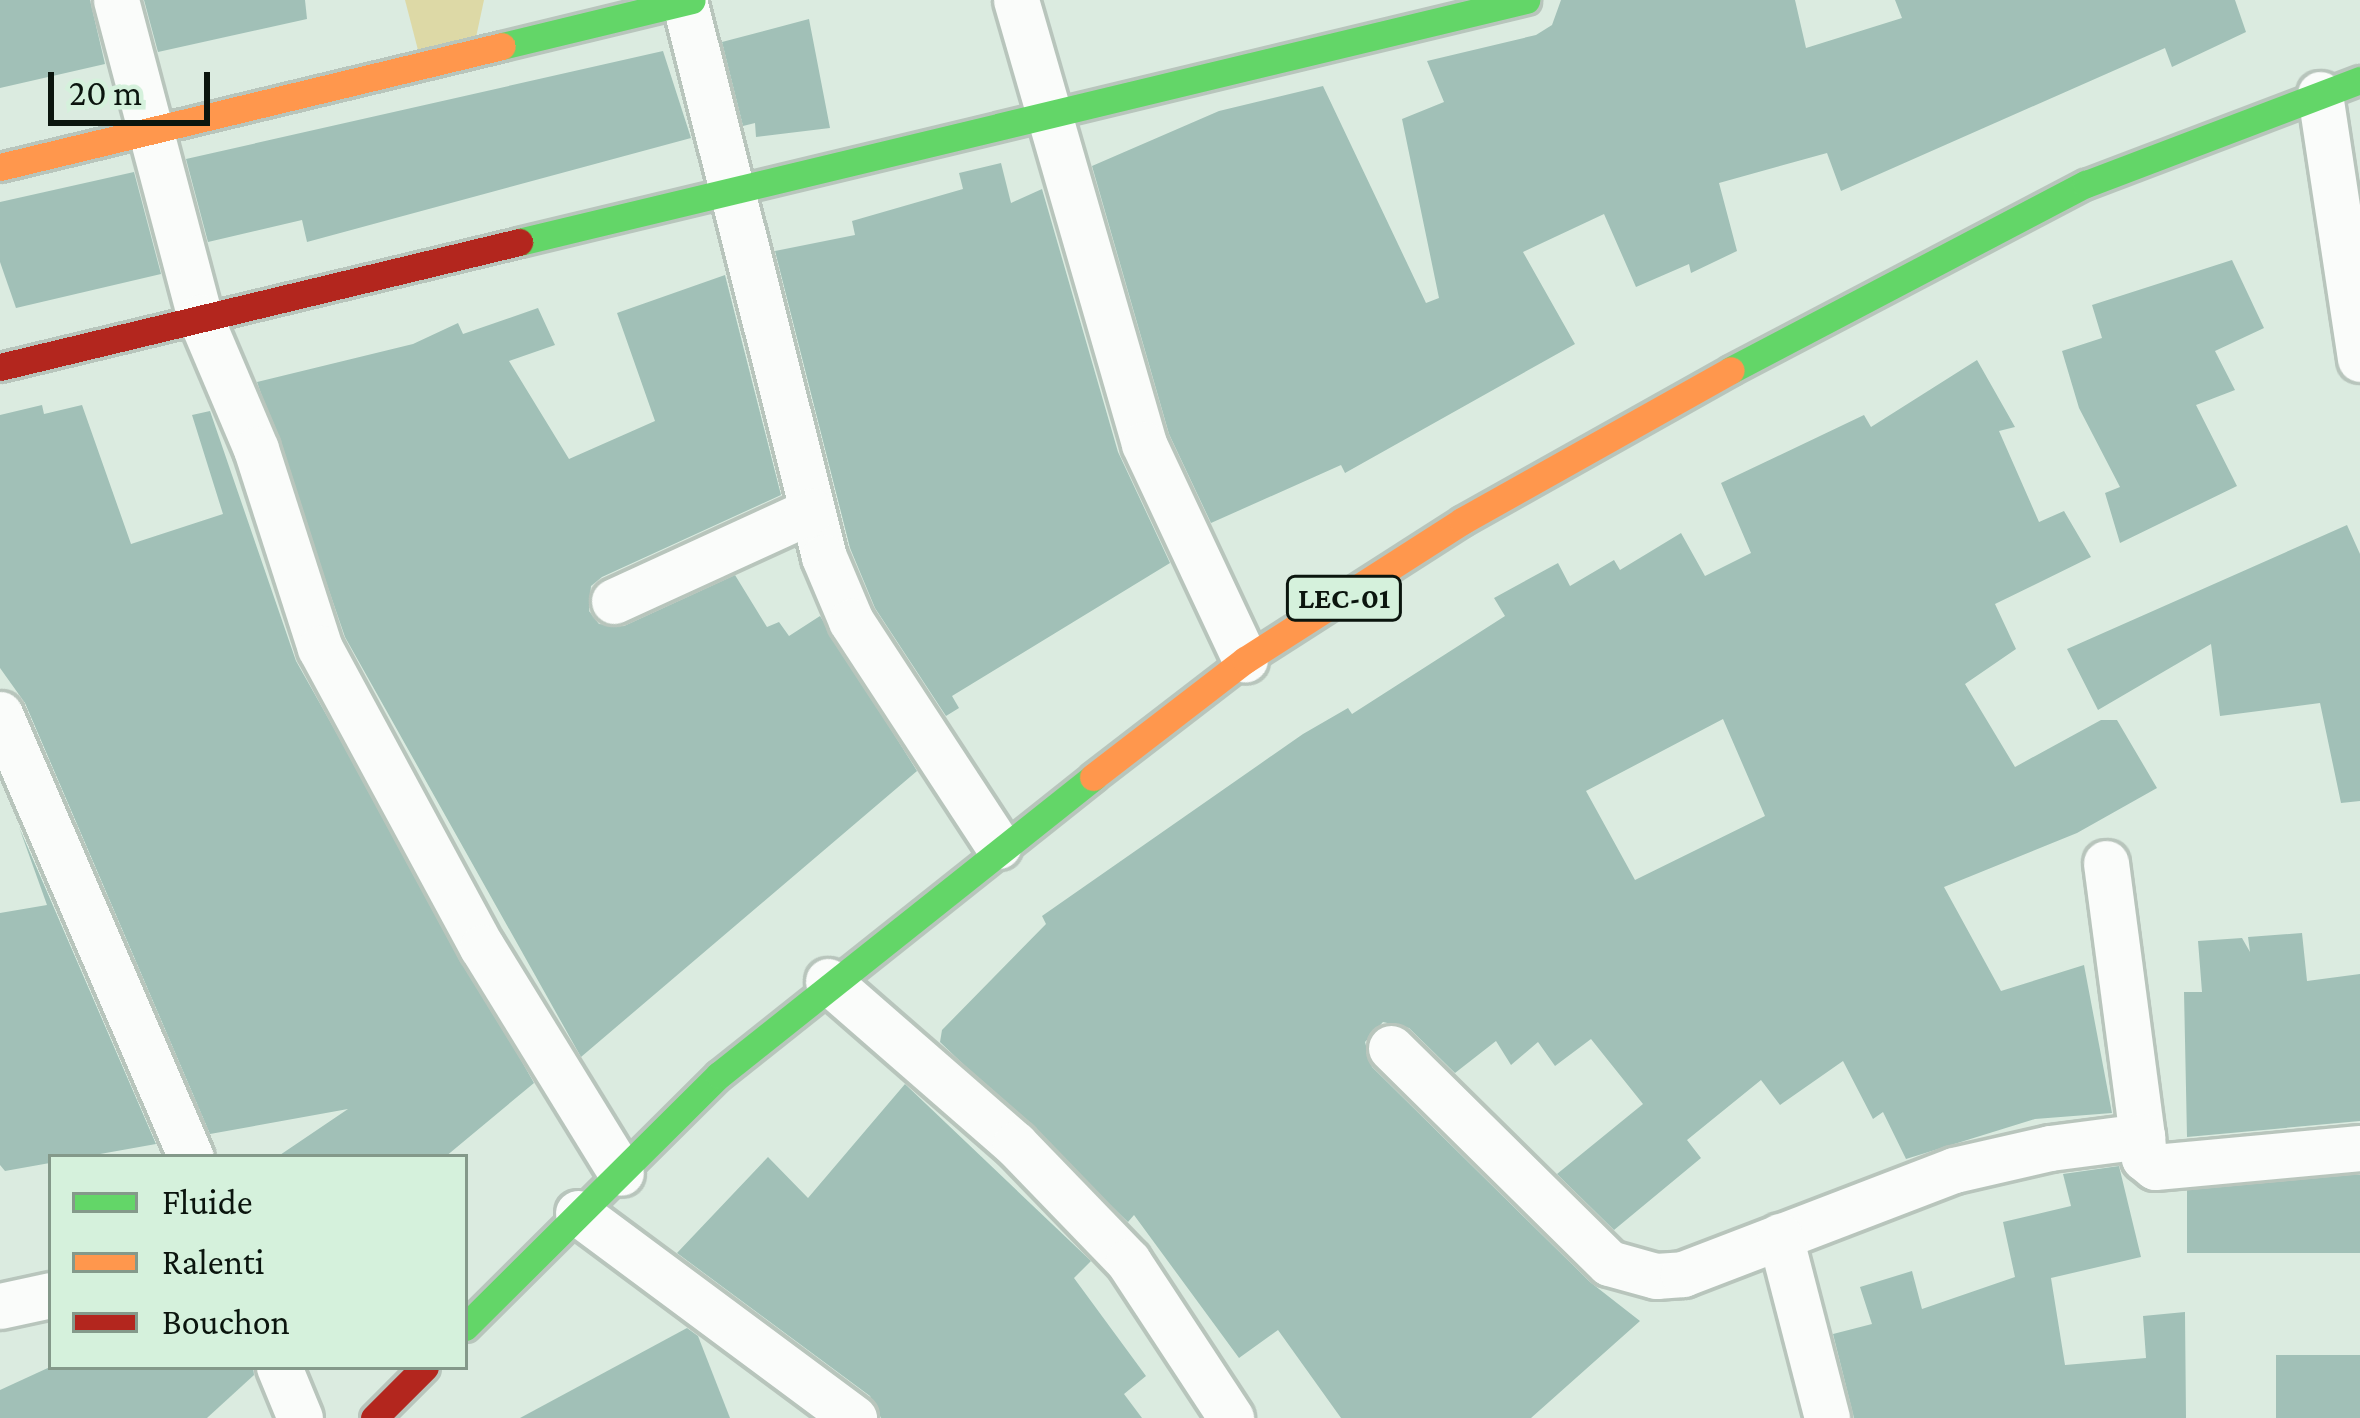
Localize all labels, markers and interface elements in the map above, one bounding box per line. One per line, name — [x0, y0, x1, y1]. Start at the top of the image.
scale bar — [54, 48, 216, 122]
text: 20 m — [69, 73, 142, 113]
road number: LEC-01 — [1284, 574, 1404, 622]
legend — [48, 1154, 468, 1370]
text: Fluide — [162, 1182, 253, 1222]
text: Ralenti — [162, 1242, 264, 1282]
text: Bouchon — [162, 1302, 290, 1342]

